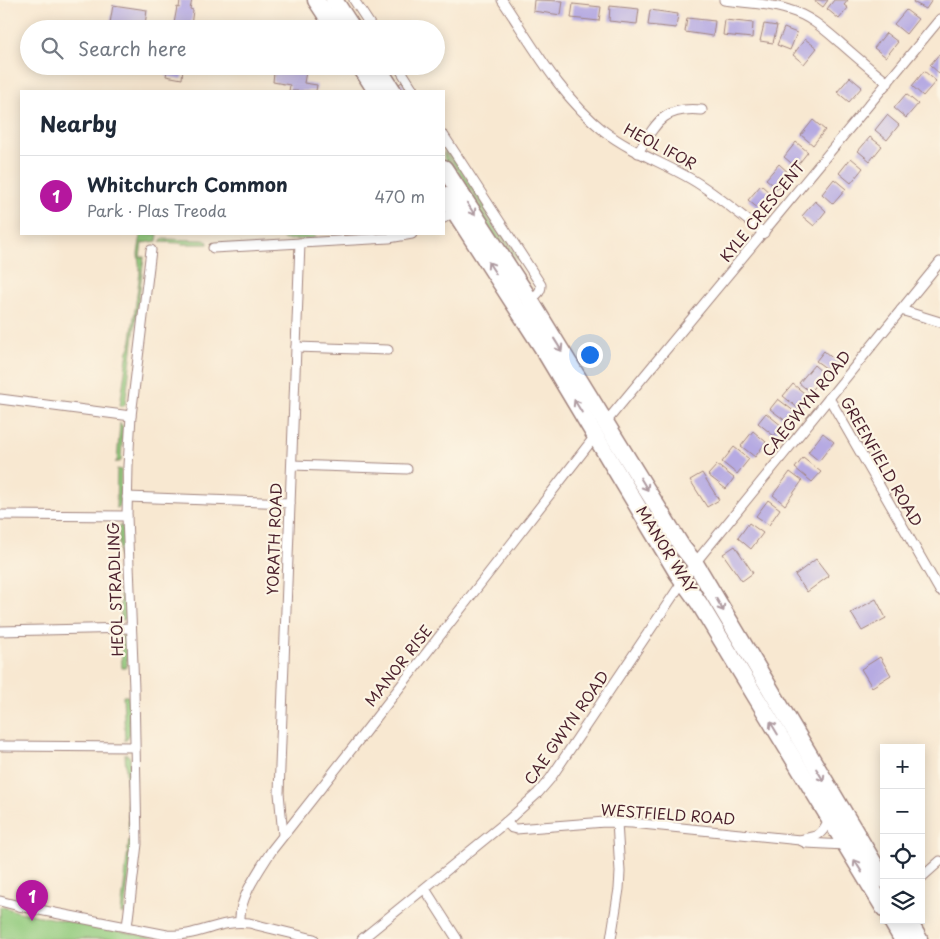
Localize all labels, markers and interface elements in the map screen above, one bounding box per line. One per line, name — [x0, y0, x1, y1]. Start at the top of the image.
search box — [20, 20, 445, 75]
icon: search — [38, 34, 66, 62]
text: Search here — [78, 34, 187, 62]
text: Nearby — [40, 107, 117, 139]
street label: HEOL IFOR — [620, 117, 701, 174]
street label: KYLE CRESCENT — [714, 155, 810, 267]
text: Whitchurch Common — [87, 170, 288, 198]
text: 1 — [52, 184, 60, 208]
text: 470 m — [375, 184, 425, 208]
text: Park · Plas Treoda — [87, 198, 226, 222]
one-way arrow — [466, 201, 476, 215]
one-way arrow — [487, 262, 497, 276]
one-way arrow — [554, 338, 564, 352]
your location — [577, 342, 603, 368]
street label: CAEGWYN ROAD — [756, 345, 856, 461]
street label: GREENFIELD ROAD — [836, 392, 929, 530]
one-way arrow — [573, 400, 583, 414]
one-way arrow — [639, 476, 649, 490]
street label: YORATH ROAD — [260, 482, 287, 596]
street label: MANOR WAY — [631, 501, 704, 598]
street label: HEOL STRADLING — [101, 521, 128, 657]
one-way arrow — [715, 597, 725, 612]
street label: MANOR RISE — [359, 619, 437, 711]
street label: CAE GWYN ROAD — [518, 665, 614, 789]
one-way arrow — [769, 721, 779, 735]
map controls — [880, 744, 925, 924]
button: + — [880, 744, 925, 789]
one-way arrow — [816, 767, 826, 781]
button: − — [880, 789, 925, 834]
street label: WESTFIELD ROAD — [600, 797, 736, 830]
button: locate — [880, 834, 925, 879]
one-way arrow — [853, 860, 863, 874]
button: layers — [880, 879, 925, 924]
pin: 1 — [16, 880, 48, 921]

